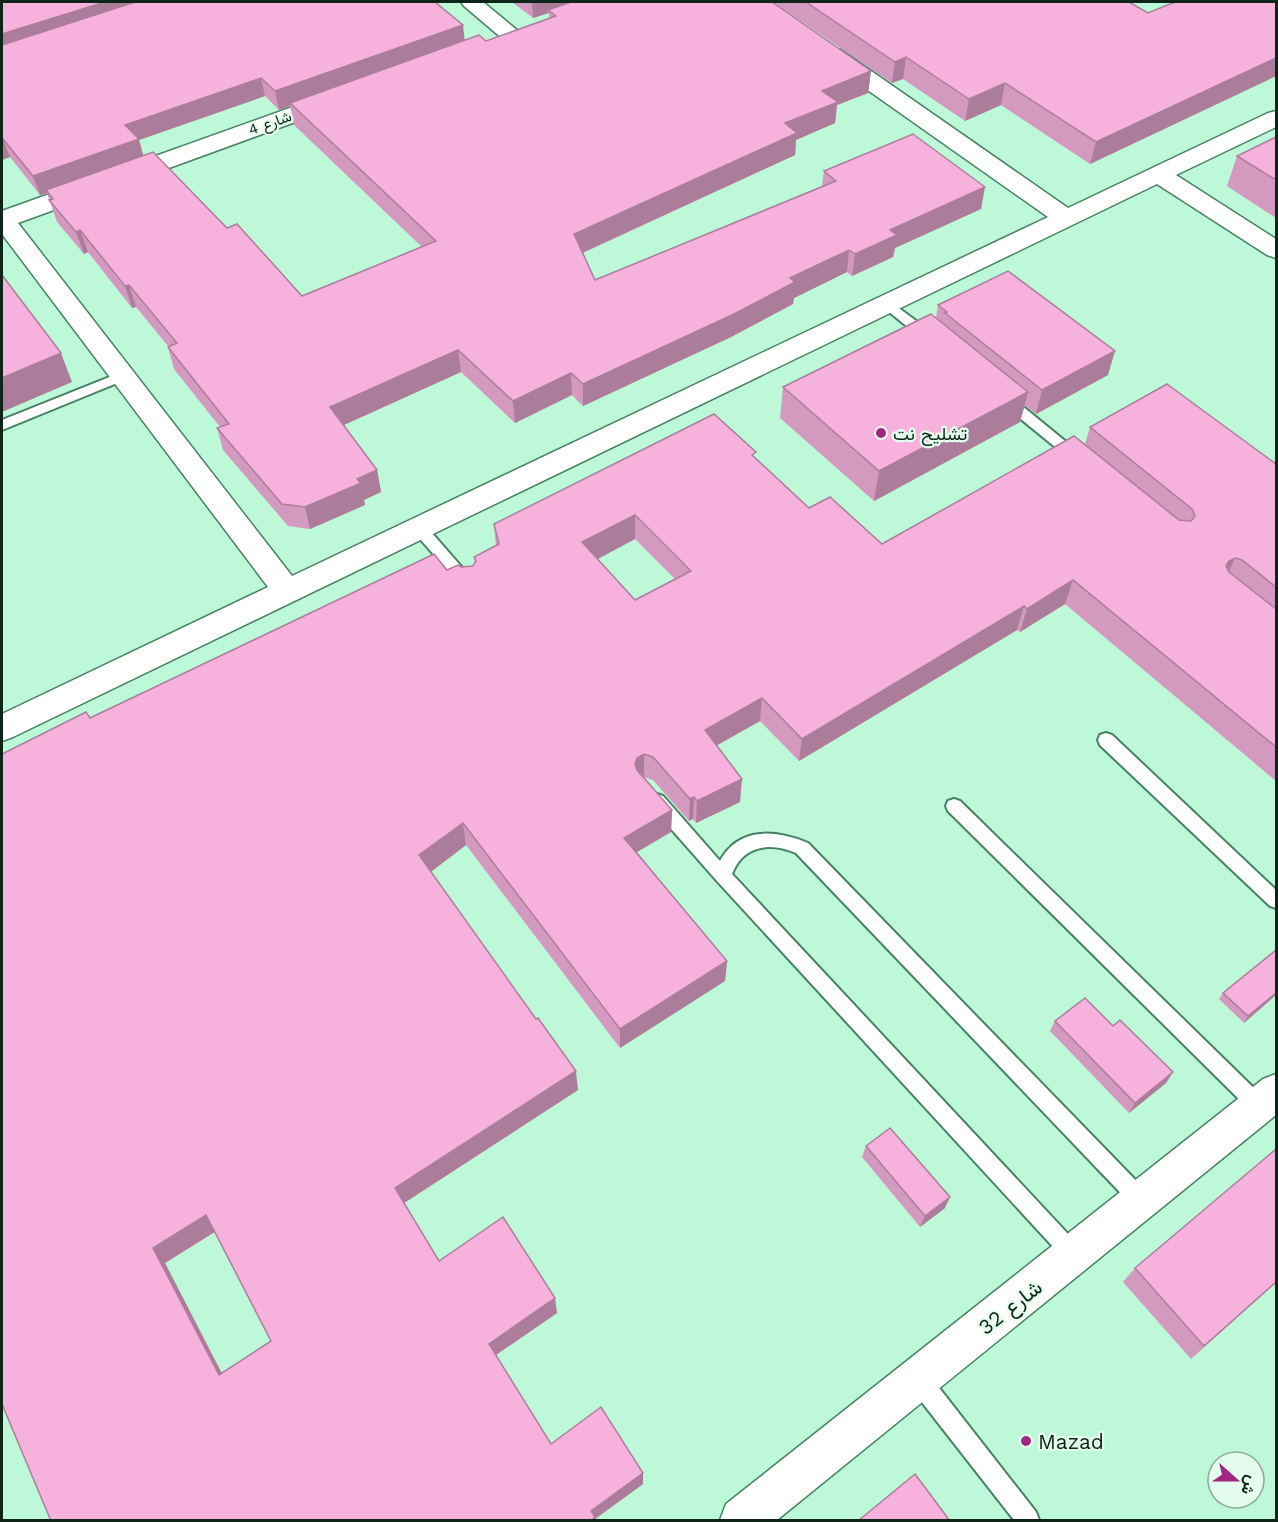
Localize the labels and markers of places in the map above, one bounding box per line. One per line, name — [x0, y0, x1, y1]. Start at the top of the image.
place label: تشليح نت — [893, 423, 967, 446]
marker: تشليح نت — [874, 426, 888, 440]
place label: Mazad — [1038, 1429, 1104, 1454]
marker: Mazad — [1019, 1434, 1033, 1448]

